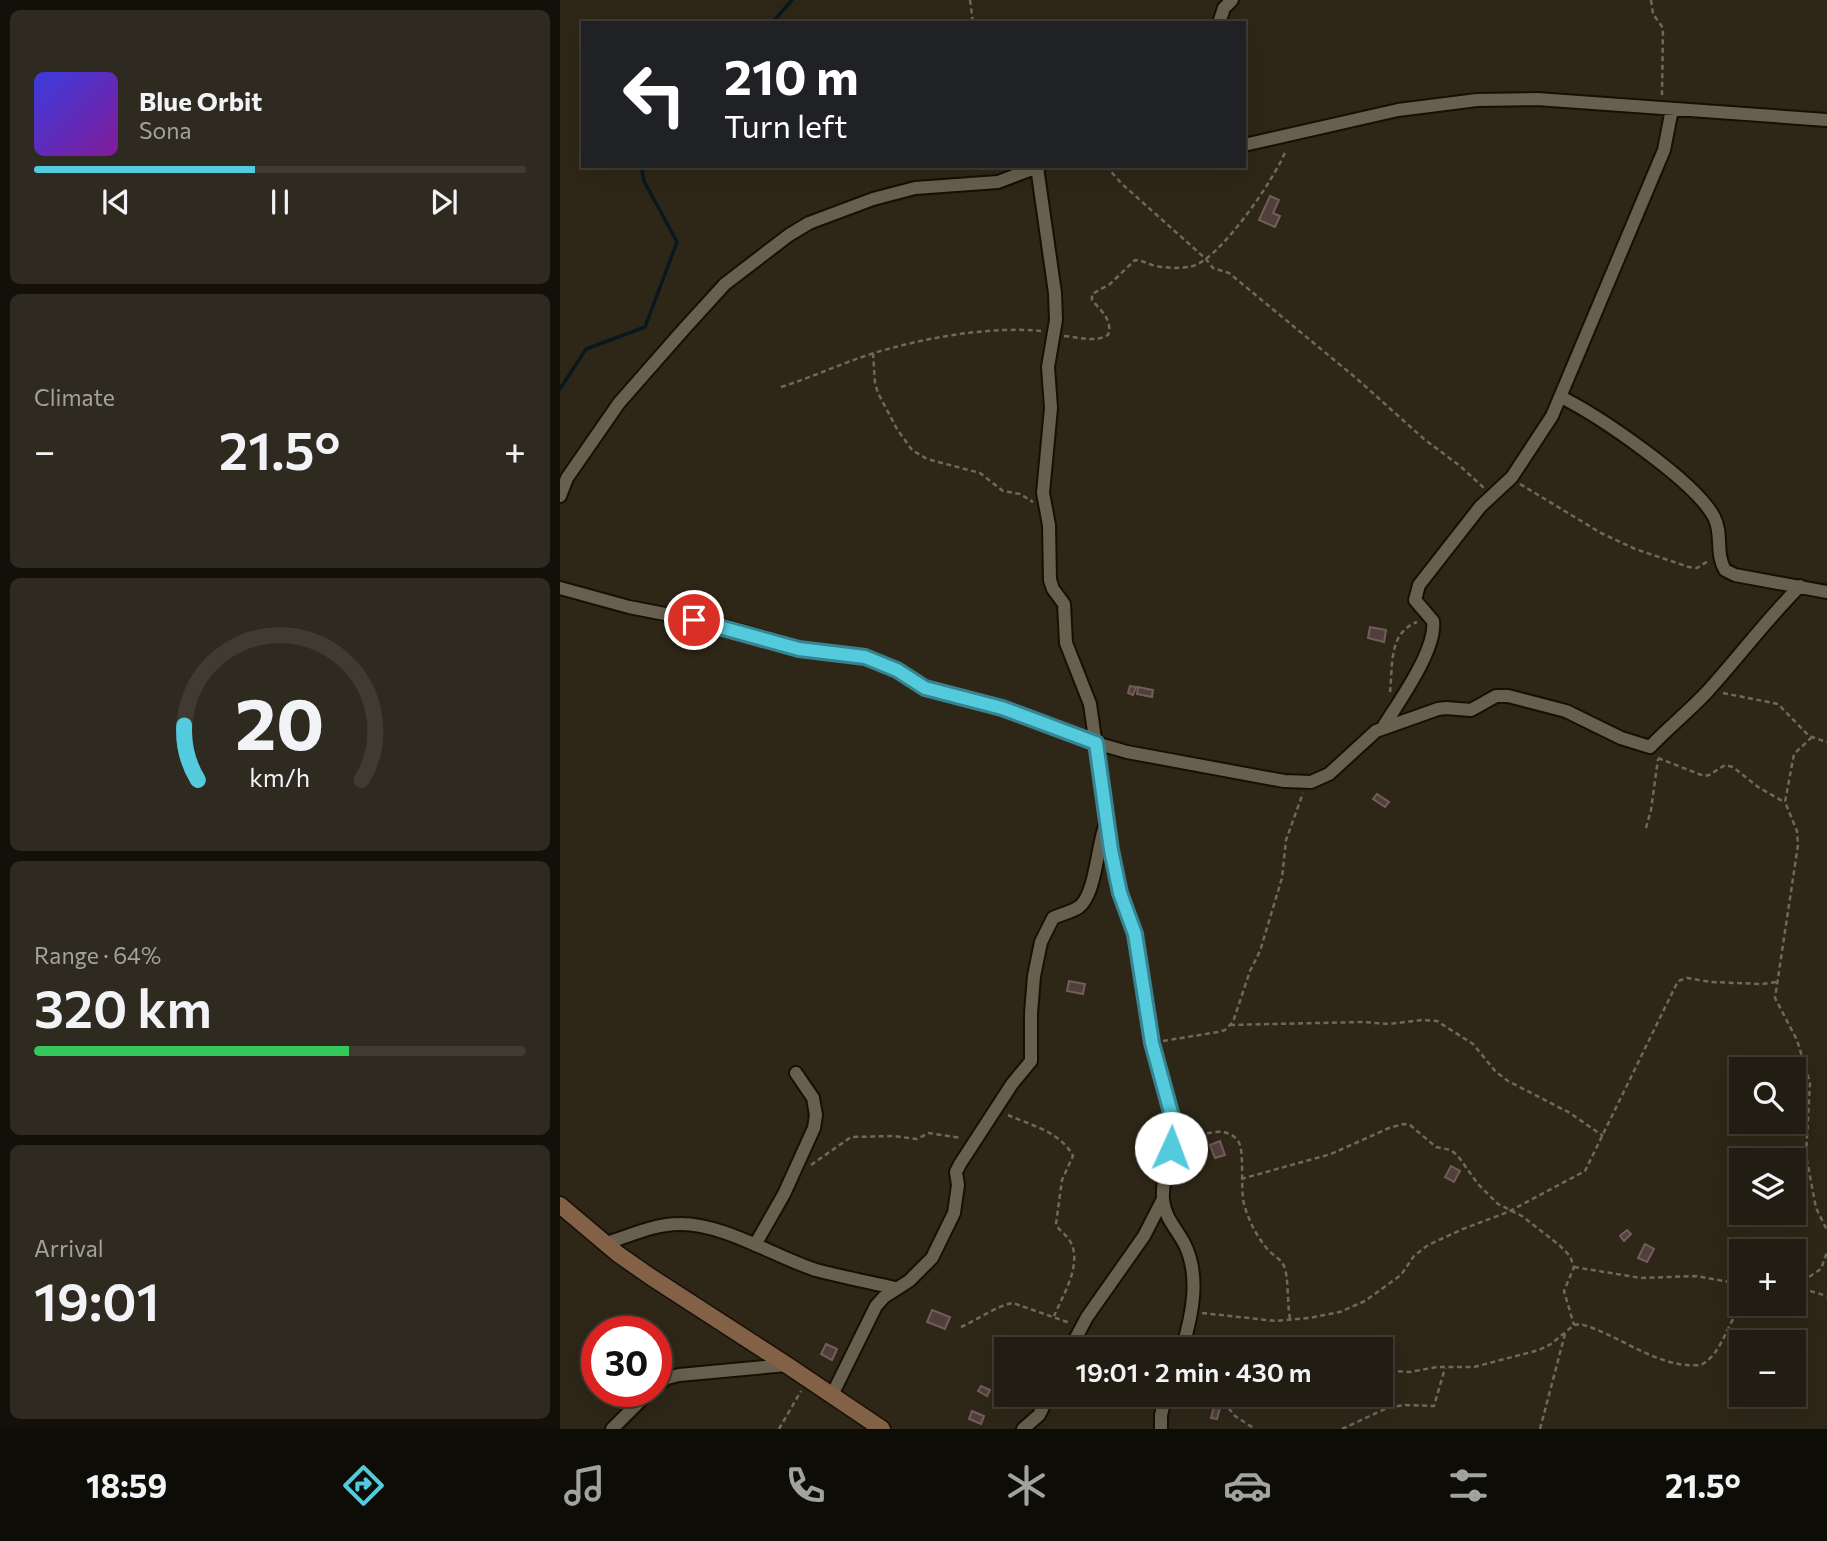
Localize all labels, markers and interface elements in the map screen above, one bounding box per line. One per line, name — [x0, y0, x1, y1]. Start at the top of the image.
text: 210 m — [724, 45, 859, 105]
icon: left — [609, 49, 700, 140]
text: Blue Orbit — [139, 85, 262, 116]
text: Turn left — [724, 105, 848, 145]
text: Sona — [139, 116, 191, 144]
icon: previous — [97, 183, 135, 221]
icon: pause — [261, 183, 299, 221]
icon: next — [425, 183, 463, 221]
text: Climate — [34, 383, 115, 411]
text: 21.5° — [219, 417, 340, 481]
text: − — [34, 426, 56, 473]
text: + — [504, 426, 526, 473]
pin — [664, 590, 724, 650]
icon: arrive — [675, 601, 713, 639]
text: 20 — [235, 677, 325, 766]
text: km/h — [250, 762, 310, 792]
text: Range · 64% — [34, 941, 161, 969]
text: 320 km — [34, 975, 212, 1039]
map controls — [1729, 1057, 1806, 1407]
button: search — [1729, 1057, 1806, 1134]
position arrow — [1134, 1111, 1208, 1185]
button: layers — [1729, 1148, 1806, 1225]
text: Arrival — [34, 1234, 104, 1262]
button: + — [1729, 1239, 1806, 1316]
text: 19:01 — [34, 1268, 160, 1332]
speed limit sign: 30 — [581, 1316, 672, 1407]
button: − — [1729, 1330, 1806, 1407]
text: 19:01 · 2 min · 430 m — [1075, 1356, 1312, 1387]
icon: directions — [339, 1461, 388, 1510]
icon: music — [560, 1461, 609, 1510]
icon: phone — [781, 1461, 830, 1510]
icon: climate — [1002, 1461, 1051, 1510]
icon: car — [1223, 1461, 1272, 1510]
icon: filters — [1444, 1461, 1493, 1510]
text: 18:59 — [86, 1465, 167, 1505]
text: 21.5° — [1665, 1465, 1741, 1505]

